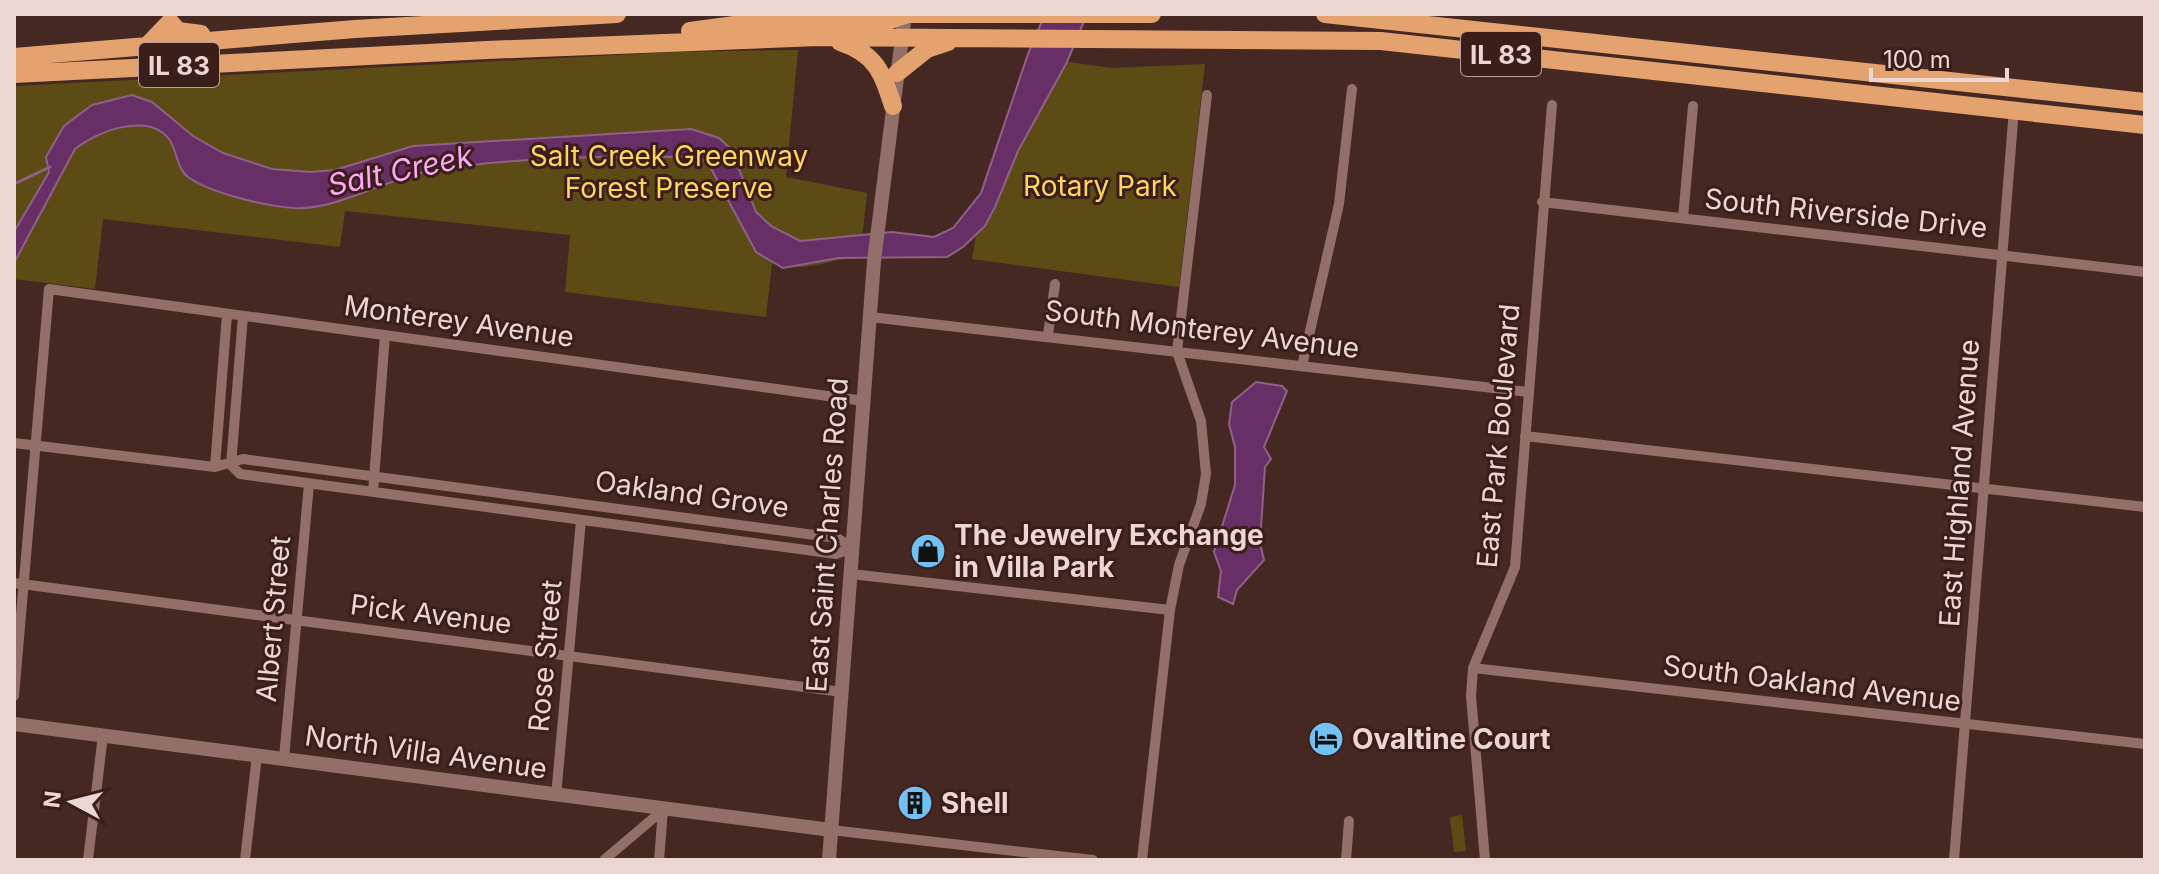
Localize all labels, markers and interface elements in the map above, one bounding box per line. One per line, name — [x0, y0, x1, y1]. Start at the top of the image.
road number: IL 83 — [1461, 32, 1541, 76]
scale bar — [1871, 32, 2007, 82]
road number: IL 83 — [139, 43, 219, 87]
text: 100 m — [1883, 45, 1951, 74]
water label: Salt Creek — [324, 137, 476, 203]
park label: Salt Creek Greenway Forest Preserve — [530, 139, 808, 205]
park label: Rotary Park — [1023, 169, 1177, 203]
street label: South Riverside Drive — [1703, 181, 1989, 245]
street label: Monterey Avenue — [342, 288, 576, 354]
street label: South Monterey Avenue — [1043, 293, 1361, 365]
street label: East Park Boulevard — [1470, 303, 1526, 569]
street label: East Highland Avenue — [1932, 338, 1986, 628]
street label: East Saint Charles Road — [799, 376, 855, 694]
street label: Oakland Grove — [593, 464, 791, 524]
place label: The Jewelry Exchange in Villa Park — [954, 518, 1264, 584]
shop icon: The Jewelry Exchange in Villa Park — [909, 532, 947, 570]
street label: Albert Street — [249, 535, 297, 703]
street label: Rose Street — [521, 579, 569, 733]
street label: Pick Avenue — [348, 587, 514, 641]
street label: South Oakland Avenue — [1661, 648, 1963, 718]
street label: North Villa Avenue — [303, 718, 549, 786]
hotel icon: Ovaltine Court — [1307, 720, 1345, 758]
place label: Ovaltine Court — [1352, 722, 1550, 756]
north arrow — [32, 762, 112, 842]
building icon: Shell — [896, 784, 934, 822]
place label: Shell — [941, 786, 1009, 820]
text: N — [38, 790, 66, 809]

